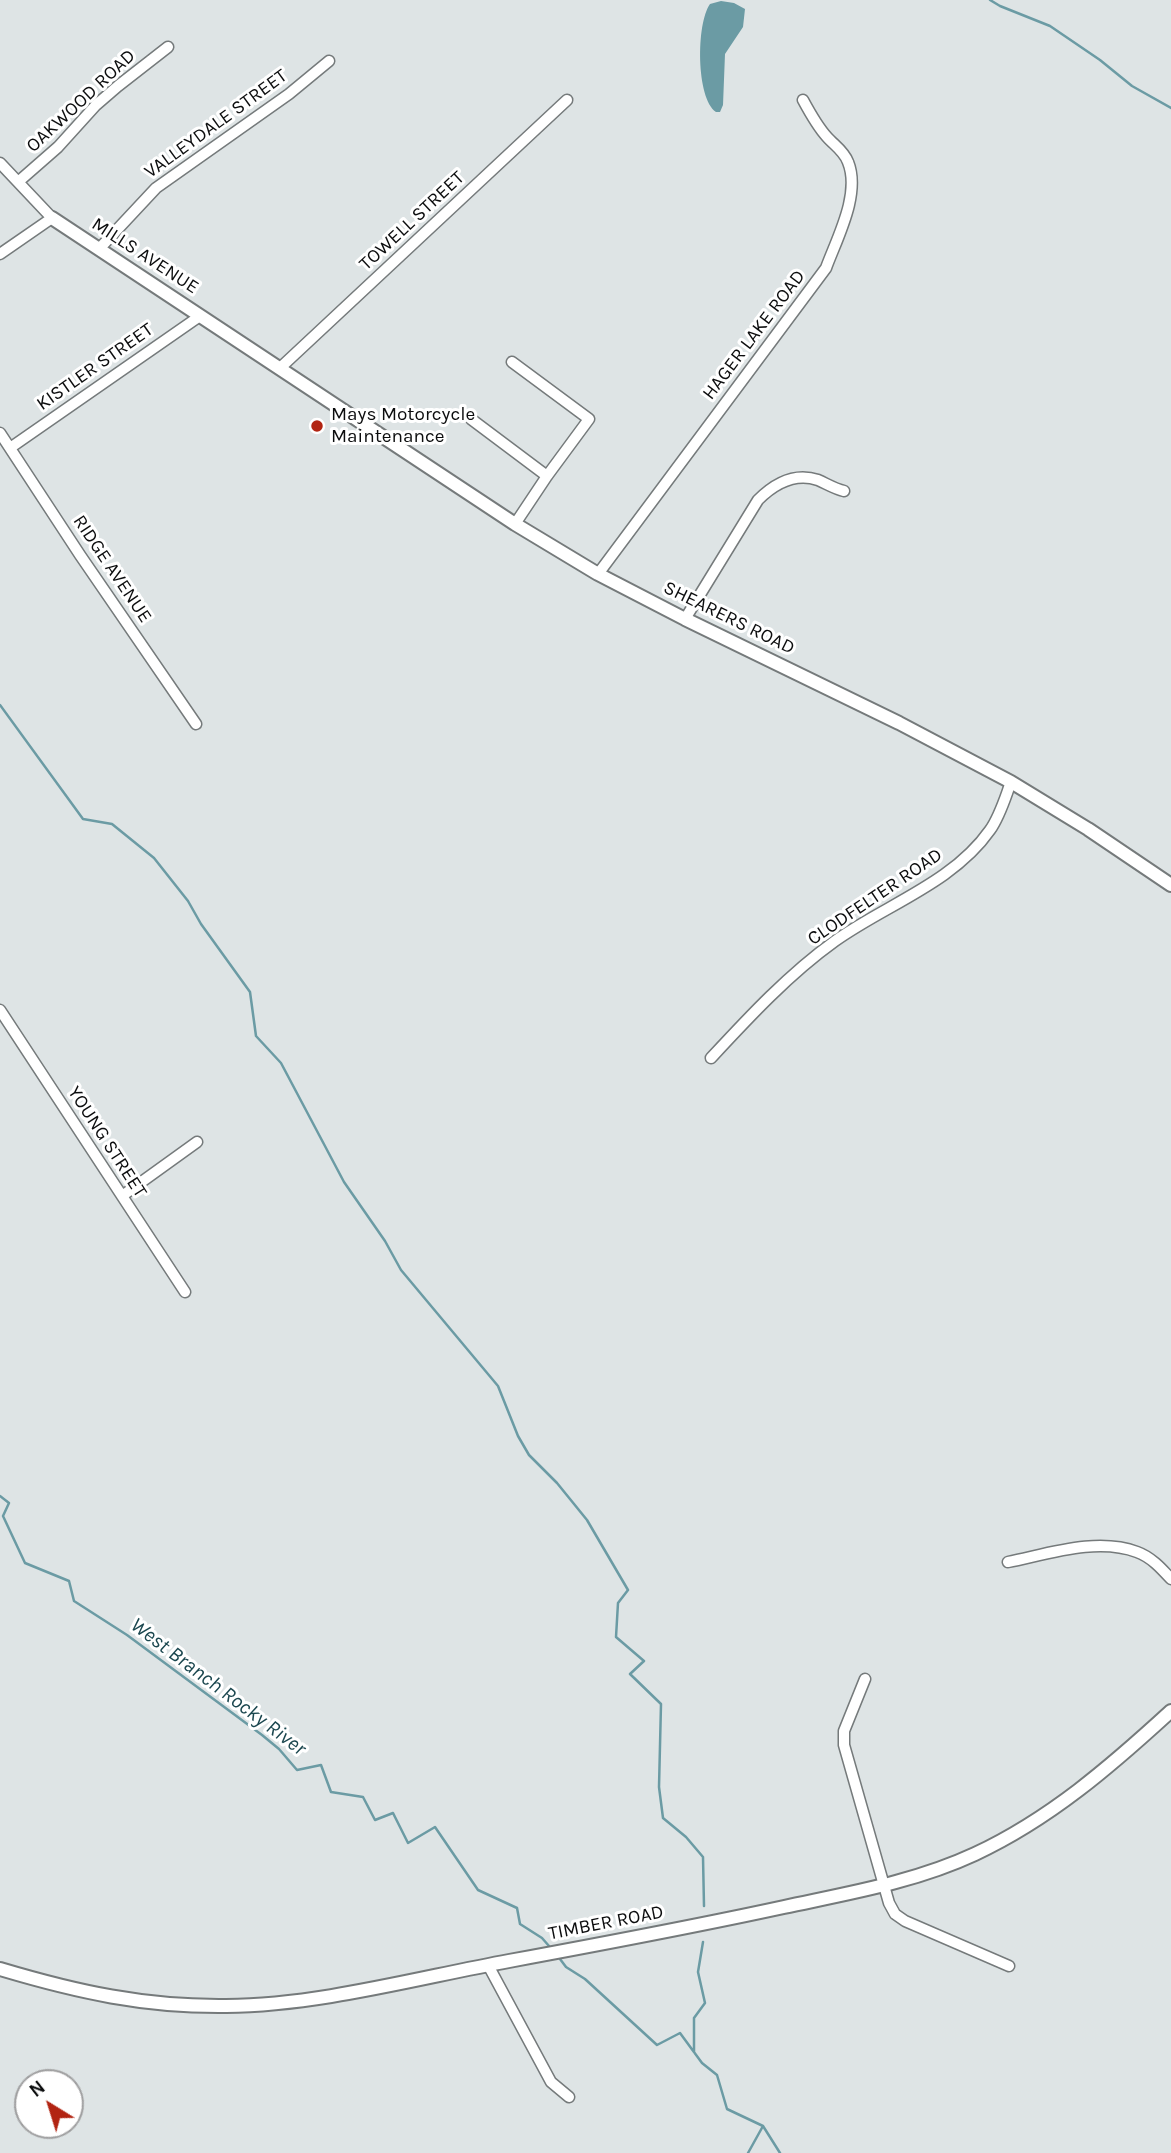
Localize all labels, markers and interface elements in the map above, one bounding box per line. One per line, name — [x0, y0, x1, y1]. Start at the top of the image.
street label: OAKWOOD ROAD — [22, 45, 140, 157]
street label: VALLEYDALE STREET — [140, 65, 292, 183]
street label: TOWELL STREET — [355, 167, 469, 275]
street label: MILLS AVENUE — [87, 213, 203, 299]
street label: HAGER LAKE ROAD — [698, 266, 810, 404]
street label: KISTLER STREET — [32, 318, 158, 416]
place label: Mays Motorcycle Maintenance — [331, 404, 475, 448]
marker: Mays Motorcycle Maintenance — [309, 418, 325, 434]
street label: RIDGE AVENUE — [68, 511, 156, 627]
street label: SHEARERS ROAD — [660, 576, 798, 660]
street label: CLODFELTER ROAD — [803, 843, 947, 951]
street label: YOUNG STREET — [63, 1082, 151, 1202]
water label: West Branch Rocky River — [125, 1613, 311, 1761]
street label: TIMBER ROAD — [546, 1901, 666, 1945]
north arrow — [14, 2069, 84, 2139]
text: N — [25, 2076, 49, 2102]

